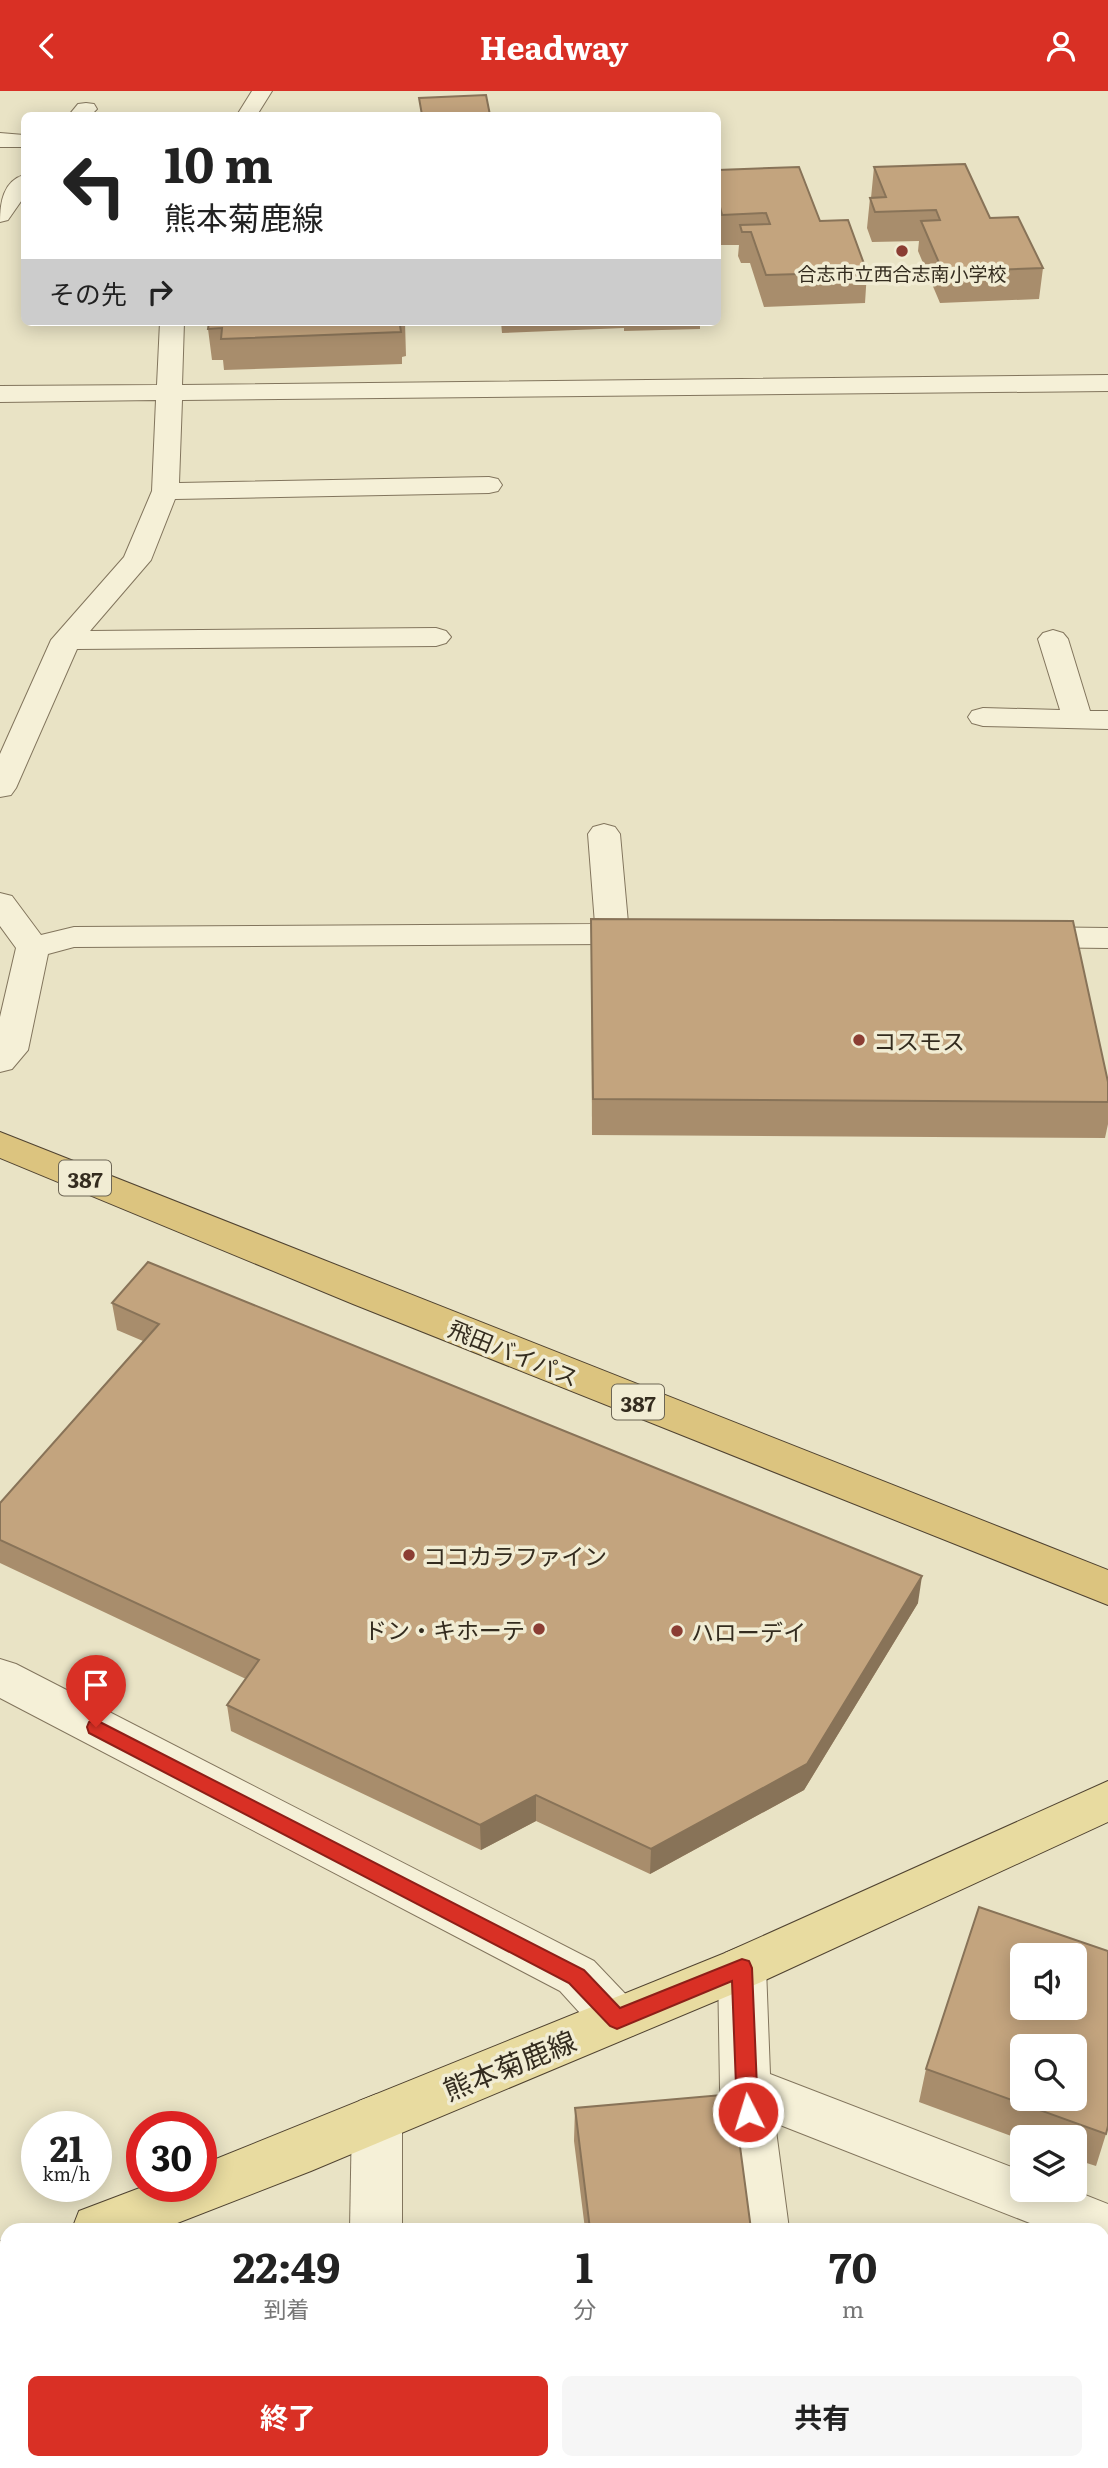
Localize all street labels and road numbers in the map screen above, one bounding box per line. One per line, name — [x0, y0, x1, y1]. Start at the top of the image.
road number: 387 — [59, 1161, 111, 1195]
street label: 飛田バイパス — [444, 1310, 584, 1394]
road number: 387 — [612, 1385, 664, 1419]
street label: 熊本菊鹿線 — [436, 2018, 582, 2110]

